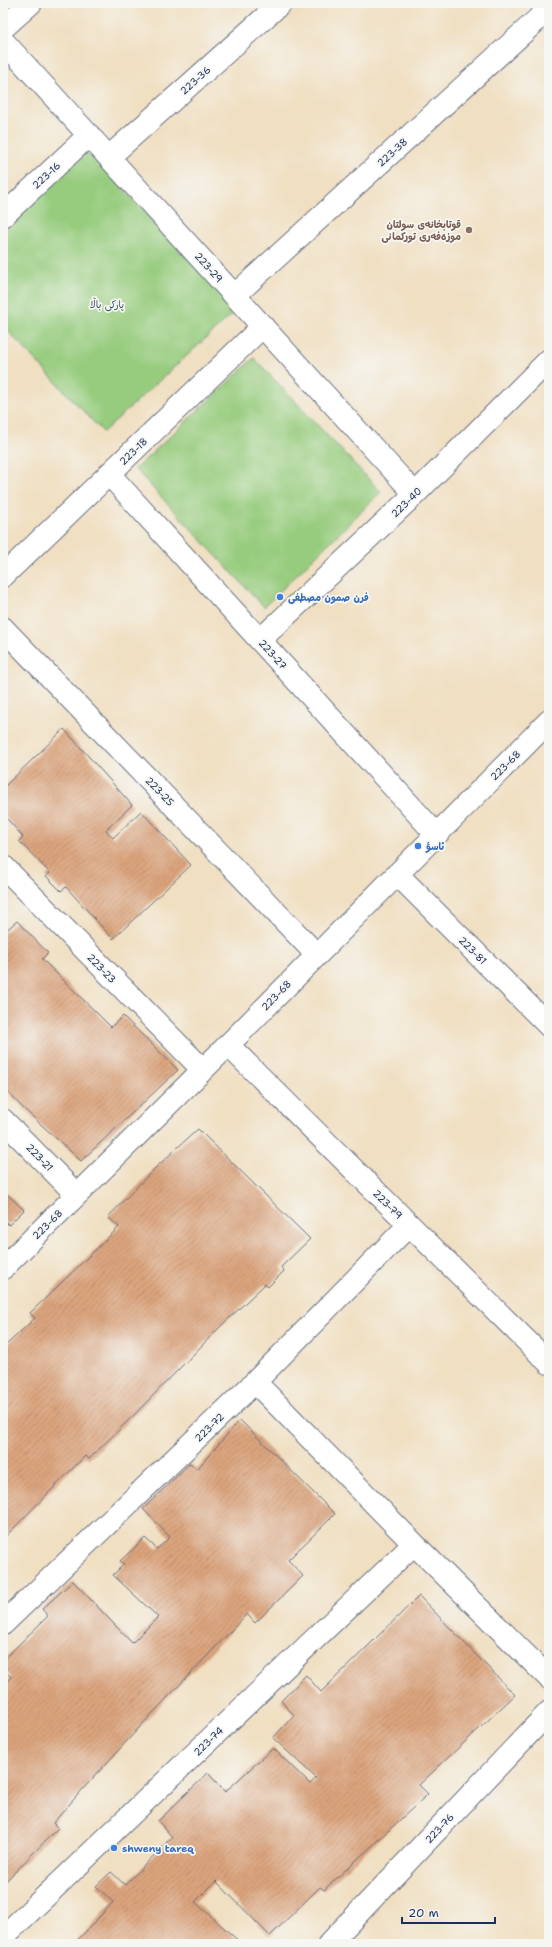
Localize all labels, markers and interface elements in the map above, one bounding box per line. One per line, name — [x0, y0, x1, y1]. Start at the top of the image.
street label: 223-36 — [177, 63, 213, 97]
street label: 223-38 — [374, 135, 410, 169]
street label: 223-16 — [29, 159, 63, 192]
place label: قوتابخانەی سولتان موزەفەری تورکمانی — [382, 218, 461, 243]
marker: قوتابخانەی سولتان موزەفەری تورکمانی — [464, 225, 474, 235]
street label: 223-29 — [192, 250, 226, 285]
park label: پارکی باڵا — [90, 297, 124, 312]
street label: 223-18 — [117, 435, 150, 468]
street label: 223-40 — [388, 485, 424, 520]
place label: فرن صمون مصطفى — [288, 591, 369, 604]
marker: فرن صمون مصطفى — [275, 592, 285, 602]
street label: 223-27 — [256, 637, 290, 672]
street label: 223-68 — [487, 747, 523, 783]
street label: 223-25 — [143, 774, 177, 809]
place label: ئاسؤ — [425, 840, 445, 853]
marker: ئاسؤ — [413, 841, 423, 851]
street label: 223-81 — [456, 934, 489, 967]
street label: 223-23 — [84, 951, 119, 986]
street label: 223-68 — [259, 977, 294, 1013]
street label: 223-21 — [23, 1141, 56, 1174]
street label: 223-79 — [370, 1187, 405, 1222]
street label: 223-68 — [29, 1206, 65, 1242]
street label: 223-72 — [192, 1410, 227, 1445]
street label: 223-74 — [191, 1724, 226, 1759]
street label: 223-76 — [422, 1811, 457, 1846]
place label: shweny tareq — [122, 1842, 195, 1855]
marker: shweny tareq — [109, 1843, 119, 1853]
scale bar — [402, 1899, 495, 1925]
text: 20 m — [408, 1905, 439, 1921]

